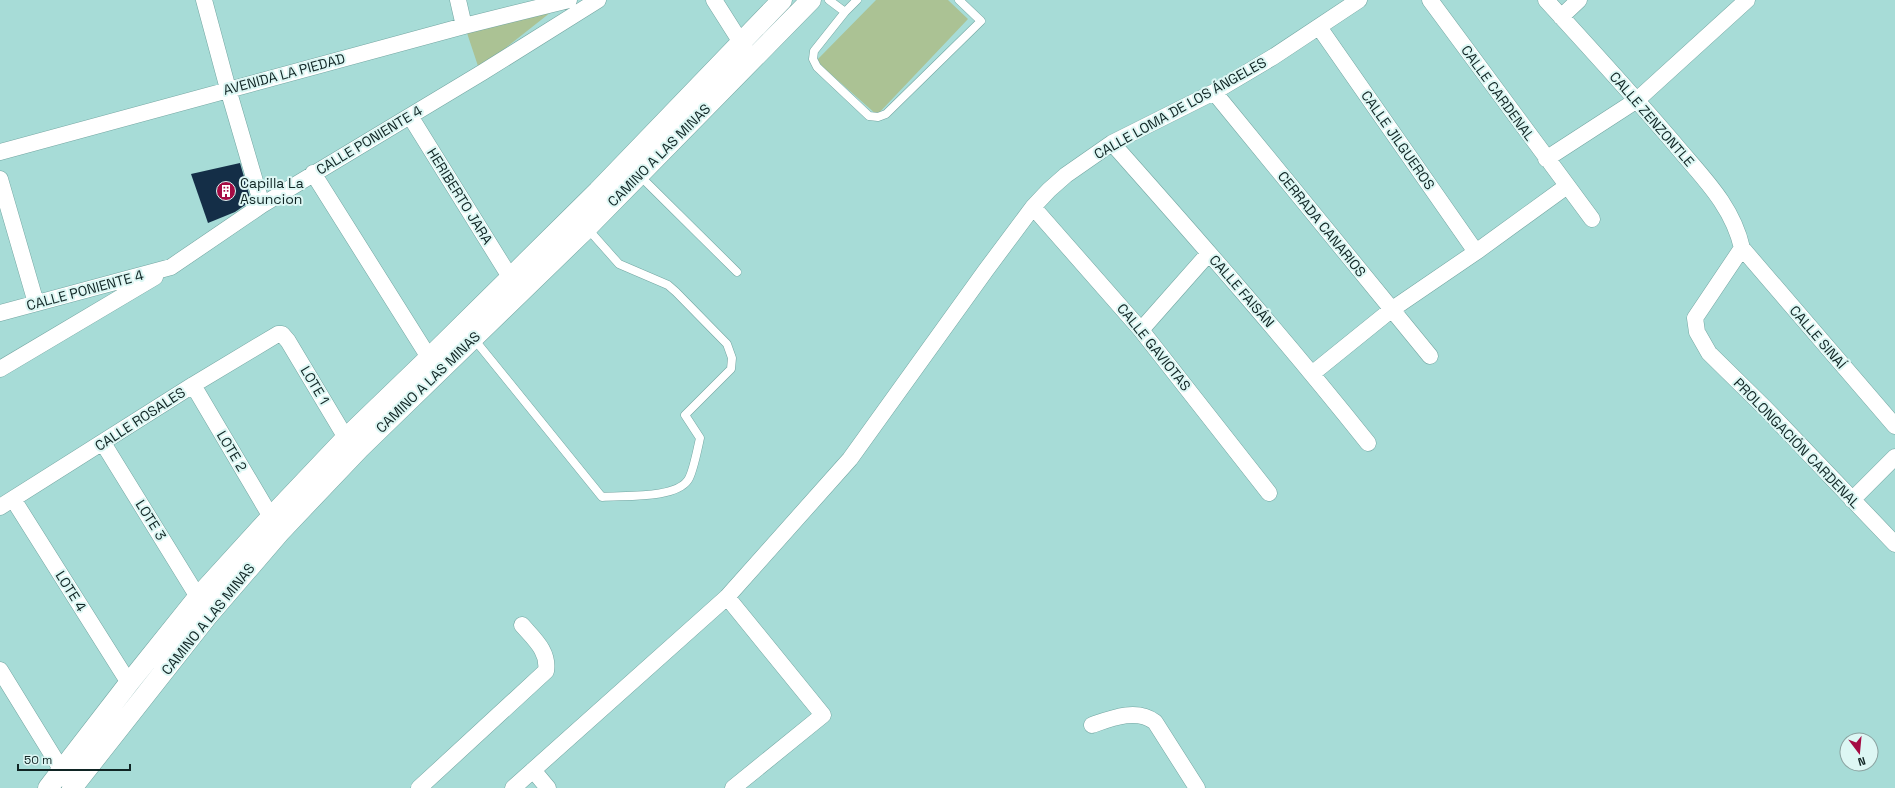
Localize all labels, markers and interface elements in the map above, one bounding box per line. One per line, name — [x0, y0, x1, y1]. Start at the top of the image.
street label: CALLE CARDENAL — [1457, 42, 1539, 145]
street label: AVENIDA LA PIEDAD — [221, 49, 347, 99]
street label: CALLE LOMA DE LOS ÁNGELES — [1091, 53, 1269, 163]
street label: CALLE ZENZONTLE — [1606, 68, 1698, 170]
street label: CALLE JILGUEROS — [1357, 87, 1439, 193]
street label: CAMINO A LAS MINAS — [604, 100, 714, 210]
street label: CALLE PONIENTE 4 — [313, 101, 426, 179]
street label: HERIBERTO JARA — [423, 144, 497, 248]
street label: CERRADA CANARIOS — [1274, 168, 1370, 280]
place label: Capilla La Asuncion — [240, 174, 304, 208]
building icon: Capilla La Asuncion — [215, 180, 237, 202]
street label: CALLE FAISÁN — [1206, 251, 1278, 331]
street label: CALLE PONIENTE 4 — [24, 266, 146, 314]
street label: CALLE GAVIOTAS — [1113, 300, 1195, 394]
street label: CALLE SINAÍ — [1786, 302, 1851, 373]
street label: CAMINO A LAS MINAS — [372, 327, 484, 437]
street label: LOTE 1 — [297, 362, 333, 408]
street label: PROLONGACIÓN CARDENAL — [1730, 374, 1864, 512]
street label: CALLE ROSALES — [91, 383, 189, 455]
street label: LOTE 2 — [213, 427, 251, 475]
street label: LOTE 3 — [132, 496, 170, 544]
street label: CAMINO A LAS MINAS — [157, 560, 259, 678]
street label: LOTE 4 — [52, 567, 91, 615]
north arrow — [1839, 732, 1879, 772]
scale bar — [18, 746, 130, 772]
text: 50 m — [24, 752, 52, 768]
text: N — [1856, 754, 1867, 769]

